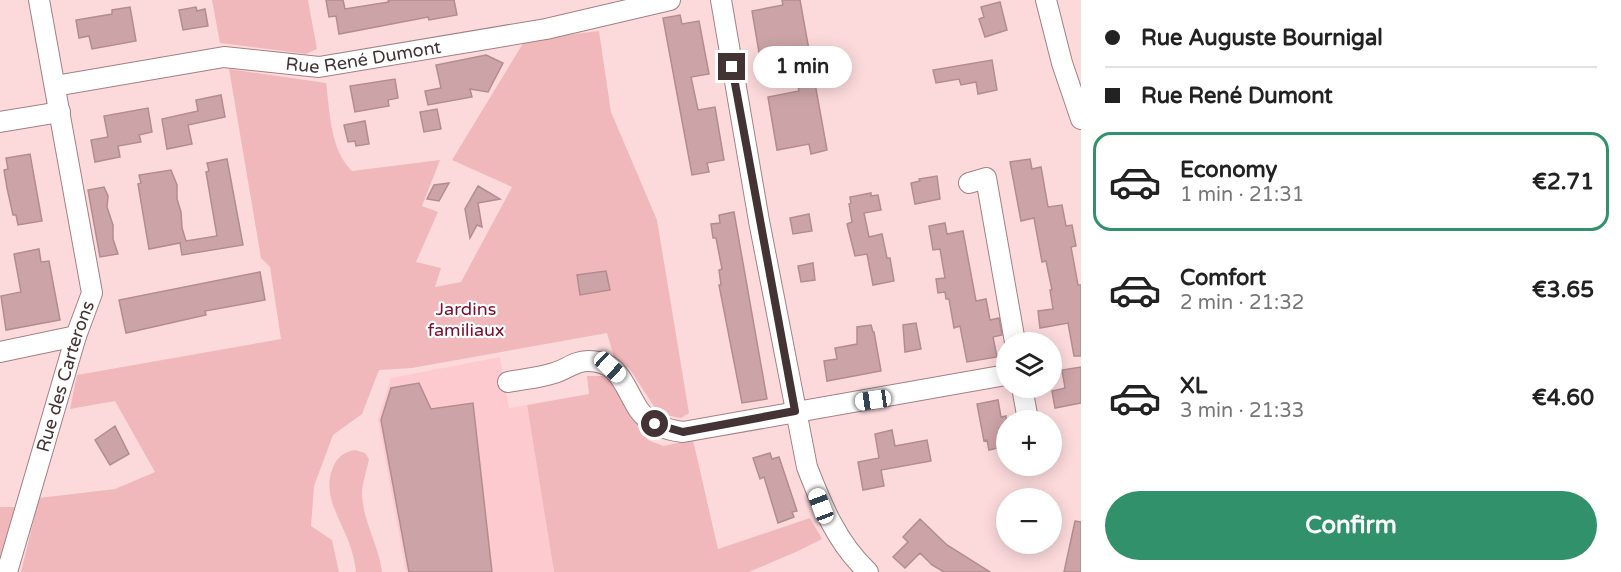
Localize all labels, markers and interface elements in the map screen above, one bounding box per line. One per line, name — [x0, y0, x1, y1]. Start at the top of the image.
text: Rue Auguste Bournigal — [1141, 25, 1383, 51]
street label: Rue René Dumont — [285, 36, 443, 78]
callout: 1 min — [753, 46, 852, 88]
route end — [718, 53, 745, 80]
text: 1 min — [776, 55, 829, 79]
text: Rue René Dumont — [1141, 83, 1333, 109]
icon: car — [1108, 155, 1162, 209]
text: Economy — [1180, 157, 1277, 183]
text: €2.71 — [1532, 169, 1594, 195]
text: 1 min · 21:31 — [1180, 183, 1304, 207]
icon: car — [1108, 263, 1162, 317]
text: Comfort — [1180, 265, 1266, 291]
text: €3.65 — [1532, 277, 1594, 303]
text: 2 min · 21:32 — [1180, 291, 1304, 315]
street label: Rue des Carterons — [32, 298, 99, 455]
park label: Jardins familiaux — [427, 298, 505, 341]
map controls — [996, 332, 1062, 554]
button: layers — [996, 332, 1062, 398]
car — [591, 348, 629, 386]
icon: car — [1108, 371, 1162, 425]
text: XL — [1180, 373, 1207, 399]
text: €4.60 — [1532, 385, 1594, 411]
car — [854, 389, 892, 411]
text: 3 min · 21:33 — [1180, 399, 1304, 423]
route start — [641, 410, 668, 437]
button: + — [996, 410, 1062, 476]
car — [806, 486, 836, 526]
button: − — [996, 488, 1062, 554]
button: Confirm — [1105, 491, 1597, 560]

